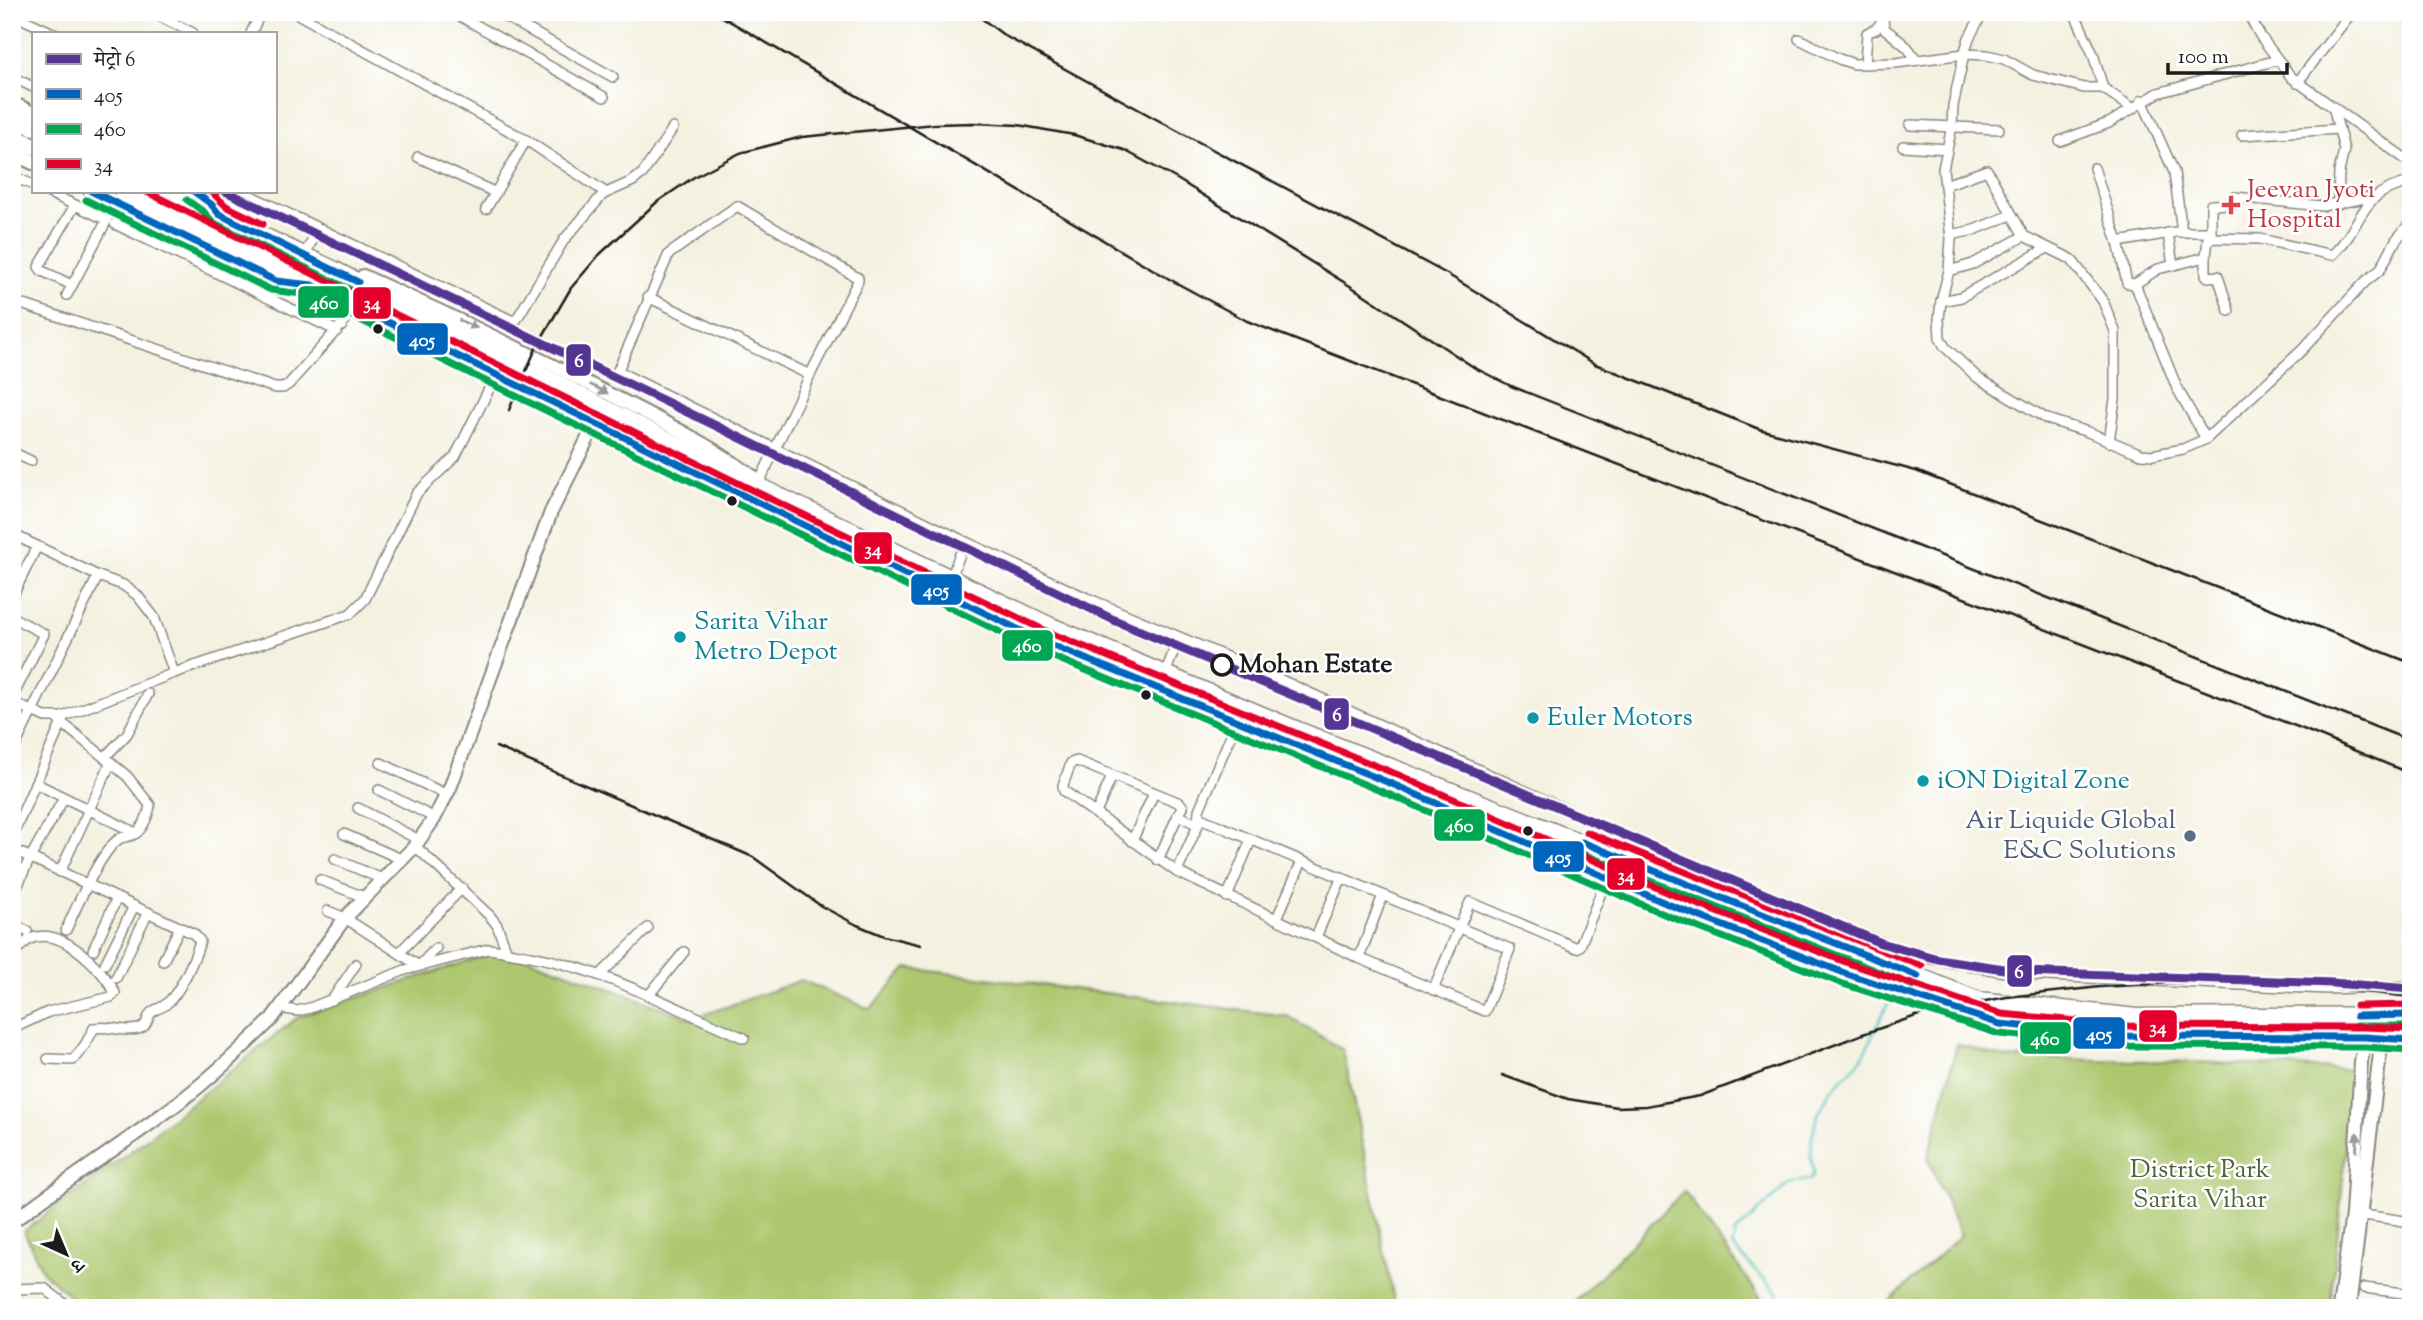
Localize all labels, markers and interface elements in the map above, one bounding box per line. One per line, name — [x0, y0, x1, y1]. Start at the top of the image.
legend — [32, 32, 276, 192]
scale bar — [2168, 32, 2286, 76]
text: 100 m — [2178, 43, 2229, 73]
text: मेट्रो 6 — [93, 46, 135, 76]
text: 405 — [94, 82, 123, 112]
text: 460 — [94, 116, 126, 146]
text: 34 — [94, 152, 113, 182]
place label: Jeevan Jyoti Hospital — [2245, 172, 2375, 239]
marker: Jeevan Jyoti Hospital — [2221, 195, 2241, 215]
line badge: 460 — [297, 285, 350, 319]
line badge: 34 — [352, 286, 392, 320]
text: 460 — [309, 291, 338, 318]
text: 34 — [363, 291, 381, 318]
one-way arrow — [458, 318, 478, 330]
unlabelled marker — [371, 322, 385, 336]
line badge: 405 — [396, 322, 449, 356]
text: 405 — [408, 328, 435, 355]
line badge: 6 — [565, 343, 592, 377]
text: 6 — [574, 349, 584, 376]
one-way arrow — [589, 383, 609, 395]
unlabelled marker — [725, 494, 739, 508]
line badge: 34 — [853, 531, 893, 565]
text: 34 — [864, 537, 882, 564]
line badge: 405 — [910, 573, 963, 606]
text: 405 — [922, 578, 949, 605]
place label: Sarita Vihar Metro Depot — [694, 604, 838, 671]
marker: Sarita Vihar Metro Depot — [672, 629, 688, 645]
line badge: 460 — [1001, 629, 1054, 662]
text: 460 — [1012, 634, 1041, 661]
place label: Mohan Estate — [1239, 647, 1392, 684]
marker: Mohan Estate — [1211, 654, 1233, 676]
unlabelled marker — [1139, 688, 1153, 702]
line badge: 6 — [1323, 697, 1350, 731]
place label: Euler Motors — [1547, 700, 1693, 737]
text: 6 — [1332, 703, 1342, 730]
marker: Euler Motors — [1525, 710, 1541, 726]
place label: iON Digital Zone — [1937, 763, 2130, 800]
marker: iON Digital Zone — [1915, 773, 1931, 789]
place label: Air Liquide Global E&C Solutions — [1965, 803, 2176, 870]
line badge: 460 — [1433, 808, 1486, 842]
text: 460 — [1444, 814, 1473, 841]
unlabelled marker — [1521, 824, 1535, 838]
marker: Air Liquide Global E&C Solutions — [2182, 828, 2198, 844]
line badge: 405 — [1532, 840, 1585, 873]
text: 405 — [1544, 845, 1571, 872]
line badge: 34 — [1606, 857, 1646, 891]
text: 34 — [1617, 863, 1635, 890]
line badge: 6 — [2006, 954, 2033, 988]
text: 6 — [2014, 960, 2024, 987]
line badge: 34 — [2138, 1009, 2178, 1043]
text: 34 — [2149, 1015, 2167, 1042]
line badge: 405 — [2072, 1016, 2126, 1050]
line badge: 460 — [2019, 1021, 2072, 1055]
text: 405 — [2085, 1022, 2112, 1049]
text: 460 — [2030, 1027, 2059, 1054]
one-way arrow — [2351, 1131, 2362, 1153]
park label: District Park Sarita Vihar — [2130, 1152, 2270, 1219]
north arrow — [32, 1218, 102, 1288]
text: उ — [62, 1250, 90, 1278]

